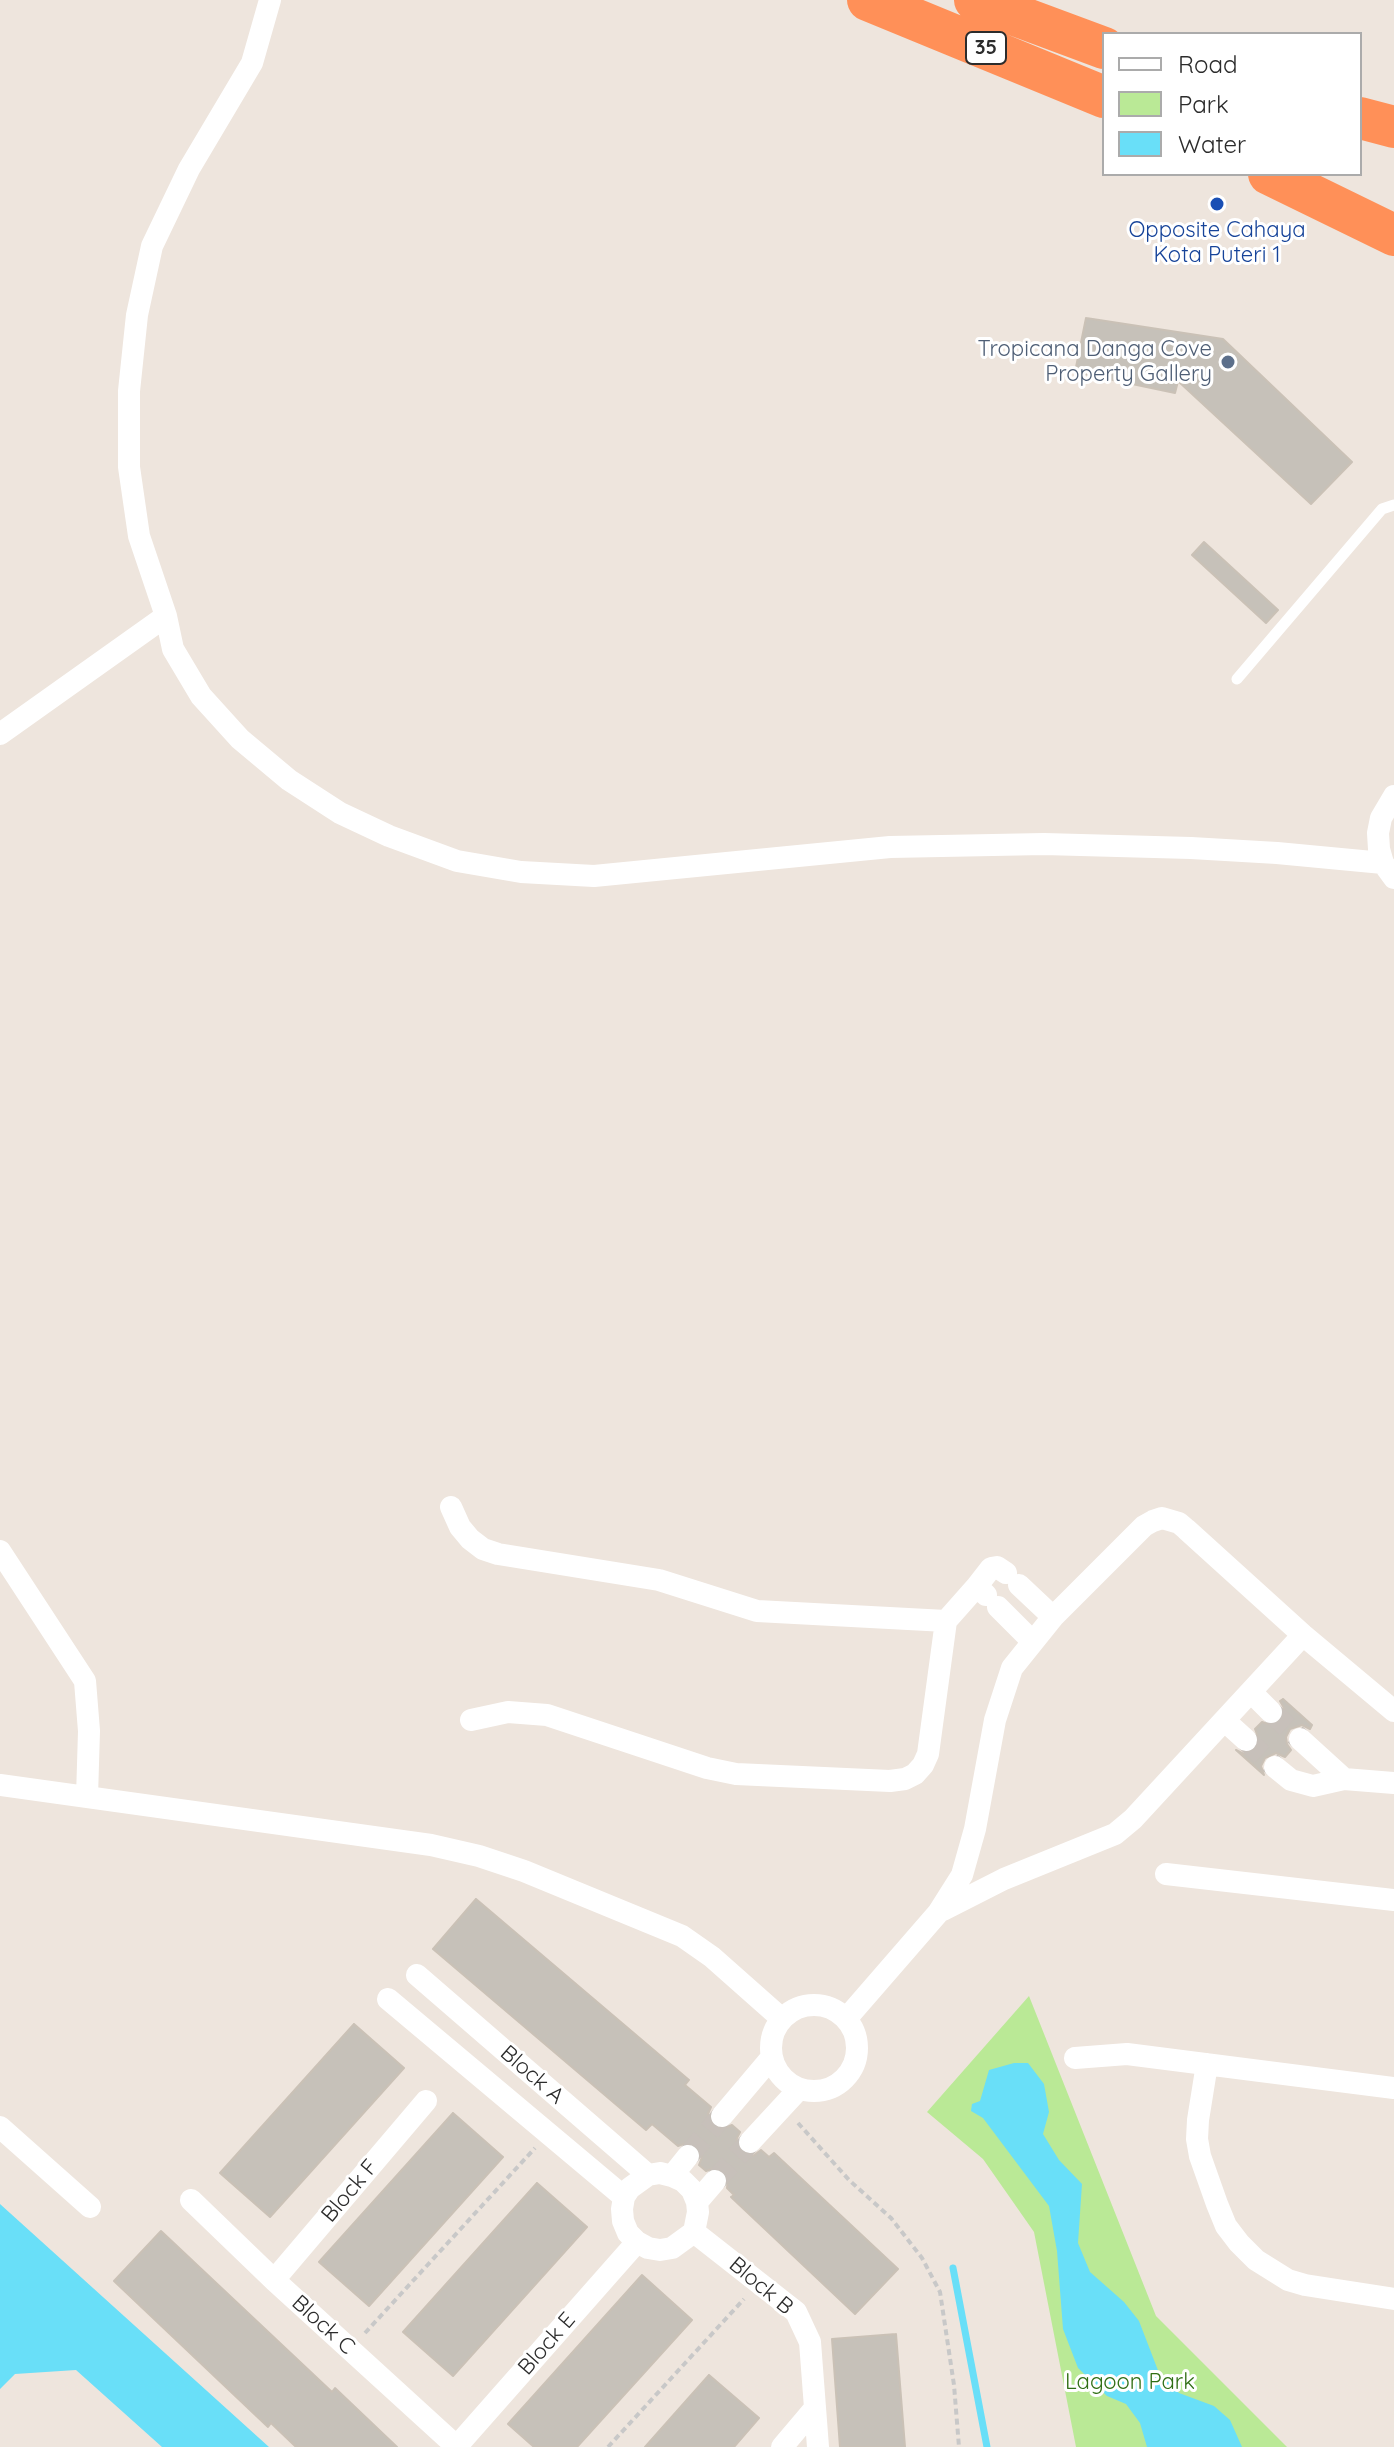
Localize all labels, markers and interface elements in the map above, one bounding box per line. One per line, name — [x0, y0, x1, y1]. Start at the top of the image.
road number: 35 — [966, 32, 1006, 64]
legend — [1102, 32, 1362, 176]
text: Road — [1178, 49, 1238, 79]
text: Park — [1178, 89, 1229, 119]
text: Water — [1178, 129, 1246, 159]
marker: Opposite Cahaya Kota Puteri 1 — [1208, 195, 1226, 213]
place label: Opposite Cahaya Kota Puteri 1 — [1129, 217, 1305, 268]
place label: Tropicana Danga Cove Property Gallery — [978, 336, 1212, 388]
marker: Tropicana Danga Cove Property Gallery — [1219, 353, 1237, 371]
street label: Block A — [495, 2040, 569, 2110]
street label: Block F — [316, 2154, 384, 2228]
street label: Block B — [723, 2252, 799, 2320]
street label: Block C — [286, 2290, 360, 2360]
street label: Block E — [513, 2307, 581, 2381]
park label: Lagoon Park — [1065, 2369, 1195, 2395]

